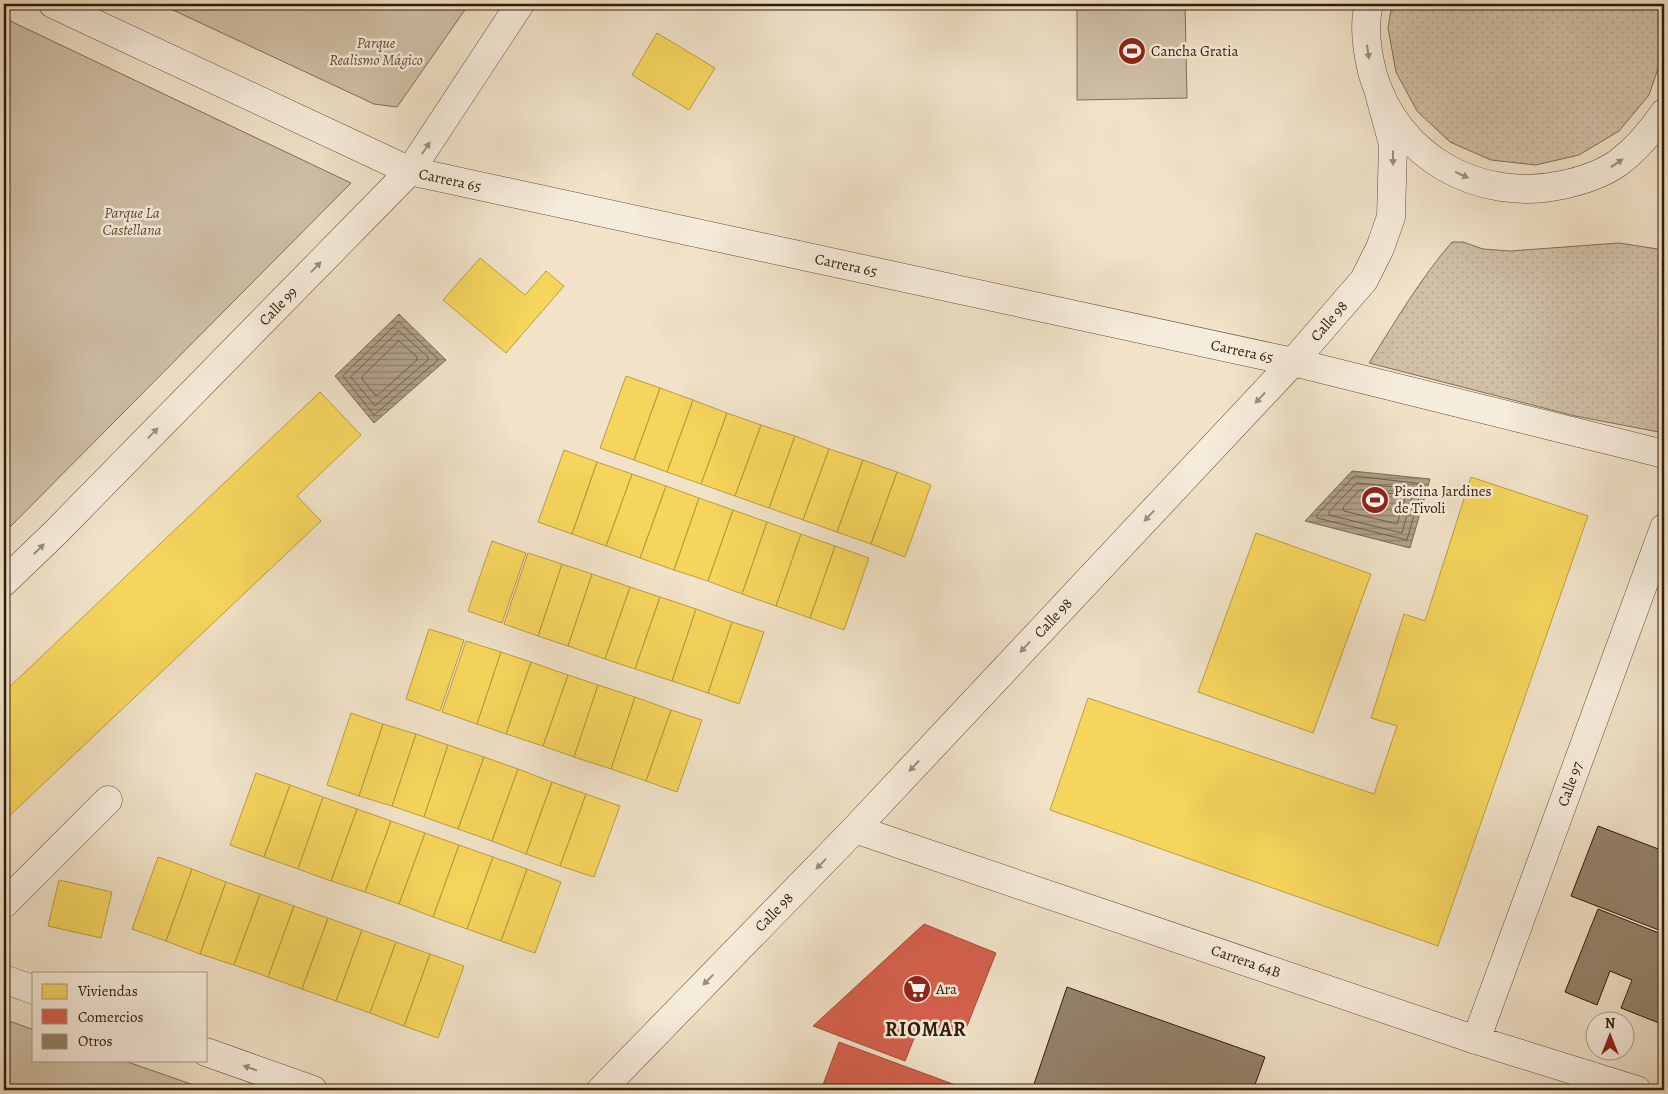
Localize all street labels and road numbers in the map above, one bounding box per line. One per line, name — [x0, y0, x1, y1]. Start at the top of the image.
street label: Carrera 65 — [417, 164, 483, 196]
street label: Carrera 65 — [813, 249, 879, 281]
street label: Calle 99 — [254, 282, 302, 330]
street label: Calle 98 — [1306, 297, 1352, 345]
street label: Carrera 65 — [1209, 335, 1275, 367]
street label: Calle 98 — [1029, 594, 1077, 642]
street label: Calle 97 — [1553, 758, 1588, 809]
street label: Calle 98 — [750, 888, 798, 936]
street label: Carrera 64B — [1208, 940, 1284, 982]

